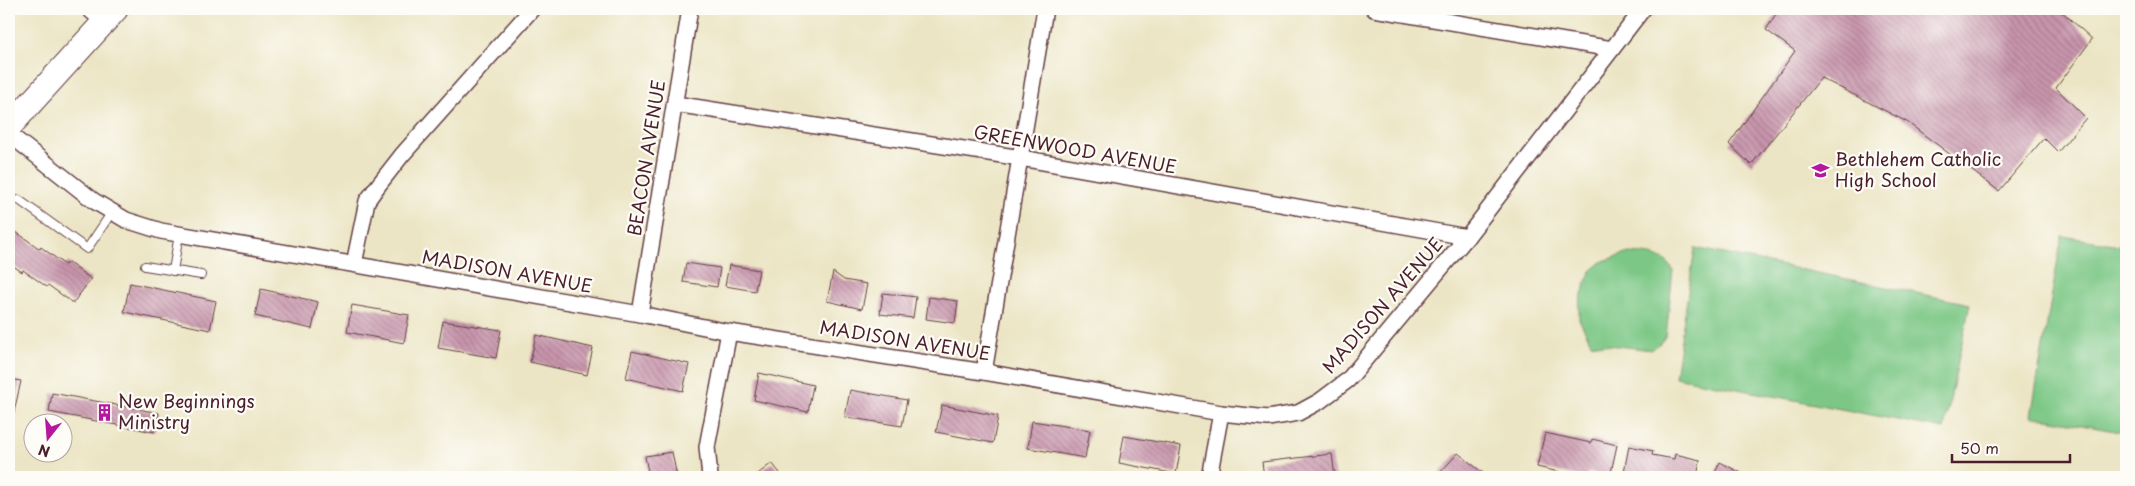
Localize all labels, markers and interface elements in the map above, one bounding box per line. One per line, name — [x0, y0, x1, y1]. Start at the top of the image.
street label: BEACON AVENUE — [620, 78, 671, 238]
street label: GREENWOOD AVENUE — [972, 117, 1179, 180]
place label: Bethlehem Catholic High School — [1835, 145, 2001, 193]
school or university icon: Bethlehem Catholic High School — [1811, 160, 1831, 180]
street label: MADISON AVENUE — [1315, 231, 1449, 379]
street label: MADISON AVENUE — [420, 242, 595, 299]
street label: MADISON AVENUE — [818, 313, 993, 366]
place label: New Beginnings Ministry — [118, 387, 255, 435]
building icon: New Beginnings Ministry — [94, 402, 114, 422]
north arrow — [22, 414, 72, 464]
scale bar — [1952, 431, 2070, 463]
text: 50 m — [1960, 436, 1999, 459]
text: N — [36, 439, 52, 463]

